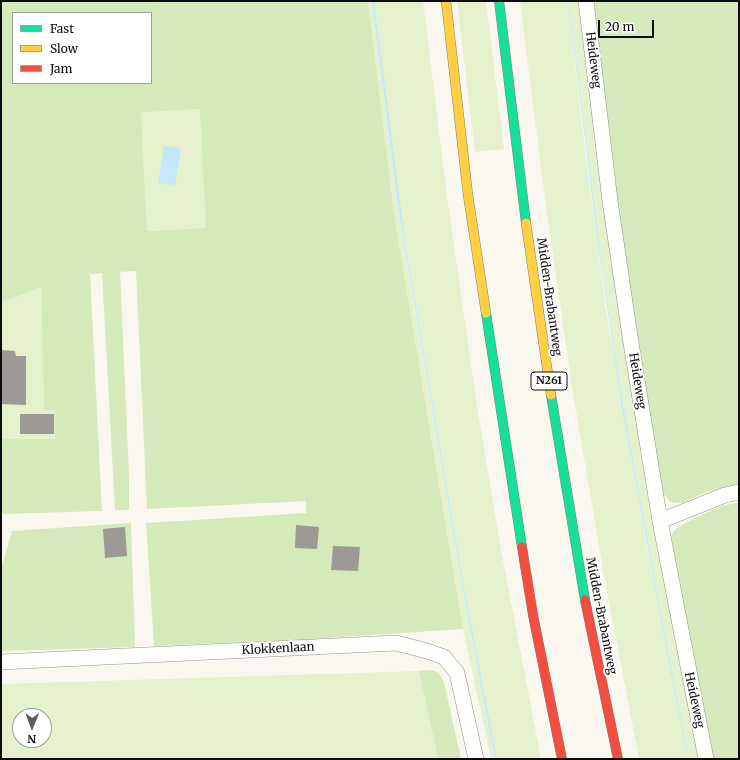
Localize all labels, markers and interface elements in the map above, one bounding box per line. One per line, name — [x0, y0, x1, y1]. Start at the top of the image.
legend — [12, 12, 152, 84]
scale bar — [600, 12, 656, 38]
text: 20 m — [605, 19, 634, 34]
text: Fast — [50, 21, 74, 36]
street label: Heideweg — [582, 31, 604, 89]
text: Slow — [50, 41, 78, 56]
text: Jam — [50, 61, 72, 76]
street label: Midden-Brabantweg — [534, 237, 564, 357]
street label: Heideweg — [625, 352, 649, 410]
road number: N261 — [531, 372, 567, 390]
street label: Midden-Brabantweg — [583, 556, 619, 676]
street label: Klokkenlaan — [241, 640, 315, 658]
street label: Heideweg — [681, 671, 707, 729]
north arrow — [12, 708, 52, 748]
text: N — [27, 732, 36, 746]

